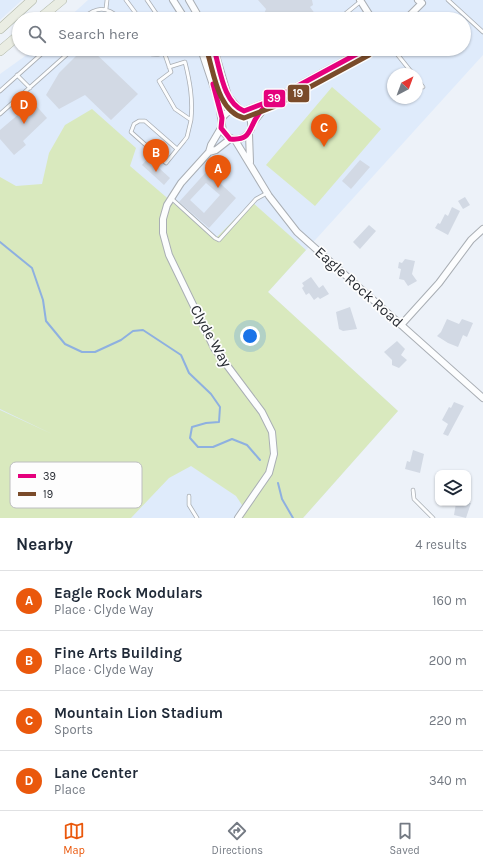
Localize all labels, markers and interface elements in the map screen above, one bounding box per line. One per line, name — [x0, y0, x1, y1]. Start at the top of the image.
search box — [12, 12, 471, 56]
icon: search — [26, 23, 48, 45]
text: Search here — [58, 25, 139, 43]
north arrow — [387, 68, 423, 104]
line badge: 19 — [287, 84, 310, 103]
text: 19 — [293, 87, 304, 100]
line badge: 39 — [263, 89, 286, 108]
pin: D — [11, 91, 37, 124]
text: 39 — [267, 92, 281, 105]
pin: C — [311, 114, 337, 147]
pin: B — [143, 139, 169, 172]
pin: A — [205, 155, 231, 188]
street label: Eagle Rock Road — [311, 243, 407, 331]
street label: Clyde Way — [186, 302, 236, 370]
your location — [240, 326, 260, 346]
legend — [10, 462, 142, 508]
text: 39 — [43, 470, 56, 483]
map controls — [435, 470, 471, 506]
button: layers — [435, 470, 471, 506]
text: 19 — [43, 488, 53, 501]
text: Nearby — [16, 534, 73, 554]
text: 4 results — [415, 537, 467, 552]
text: Eagle Rock Modulars — [54, 584, 203, 602]
text: A — [25, 593, 33, 608]
text: 160 m — [432, 593, 467, 608]
text: Place · Clyde Way — [54, 602, 153, 617]
text: Fine Arts Building — [54, 644, 182, 662]
text: B — [25, 653, 33, 668]
text: 200 m — [429, 653, 467, 668]
text: Place · Clyde Way — [54, 662, 153, 677]
text: Mountain Lion Stadium — [54, 704, 223, 722]
text: C — [25, 713, 33, 728]
text: 220 m — [429, 713, 467, 728]
text: Sports — [54, 722, 93, 737]
text: Lane Center — [54, 764, 138, 782]
text: D — [25, 773, 33, 788]
text: 340 m — [429, 773, 467, 788]
text: Place — [54, 782, 85, 797]
tab: Map — [63, 820, 85, 857]
tab: Directions — [211, 820, 263, 857]
tab: Saved — [389, 820, 420, 857]

